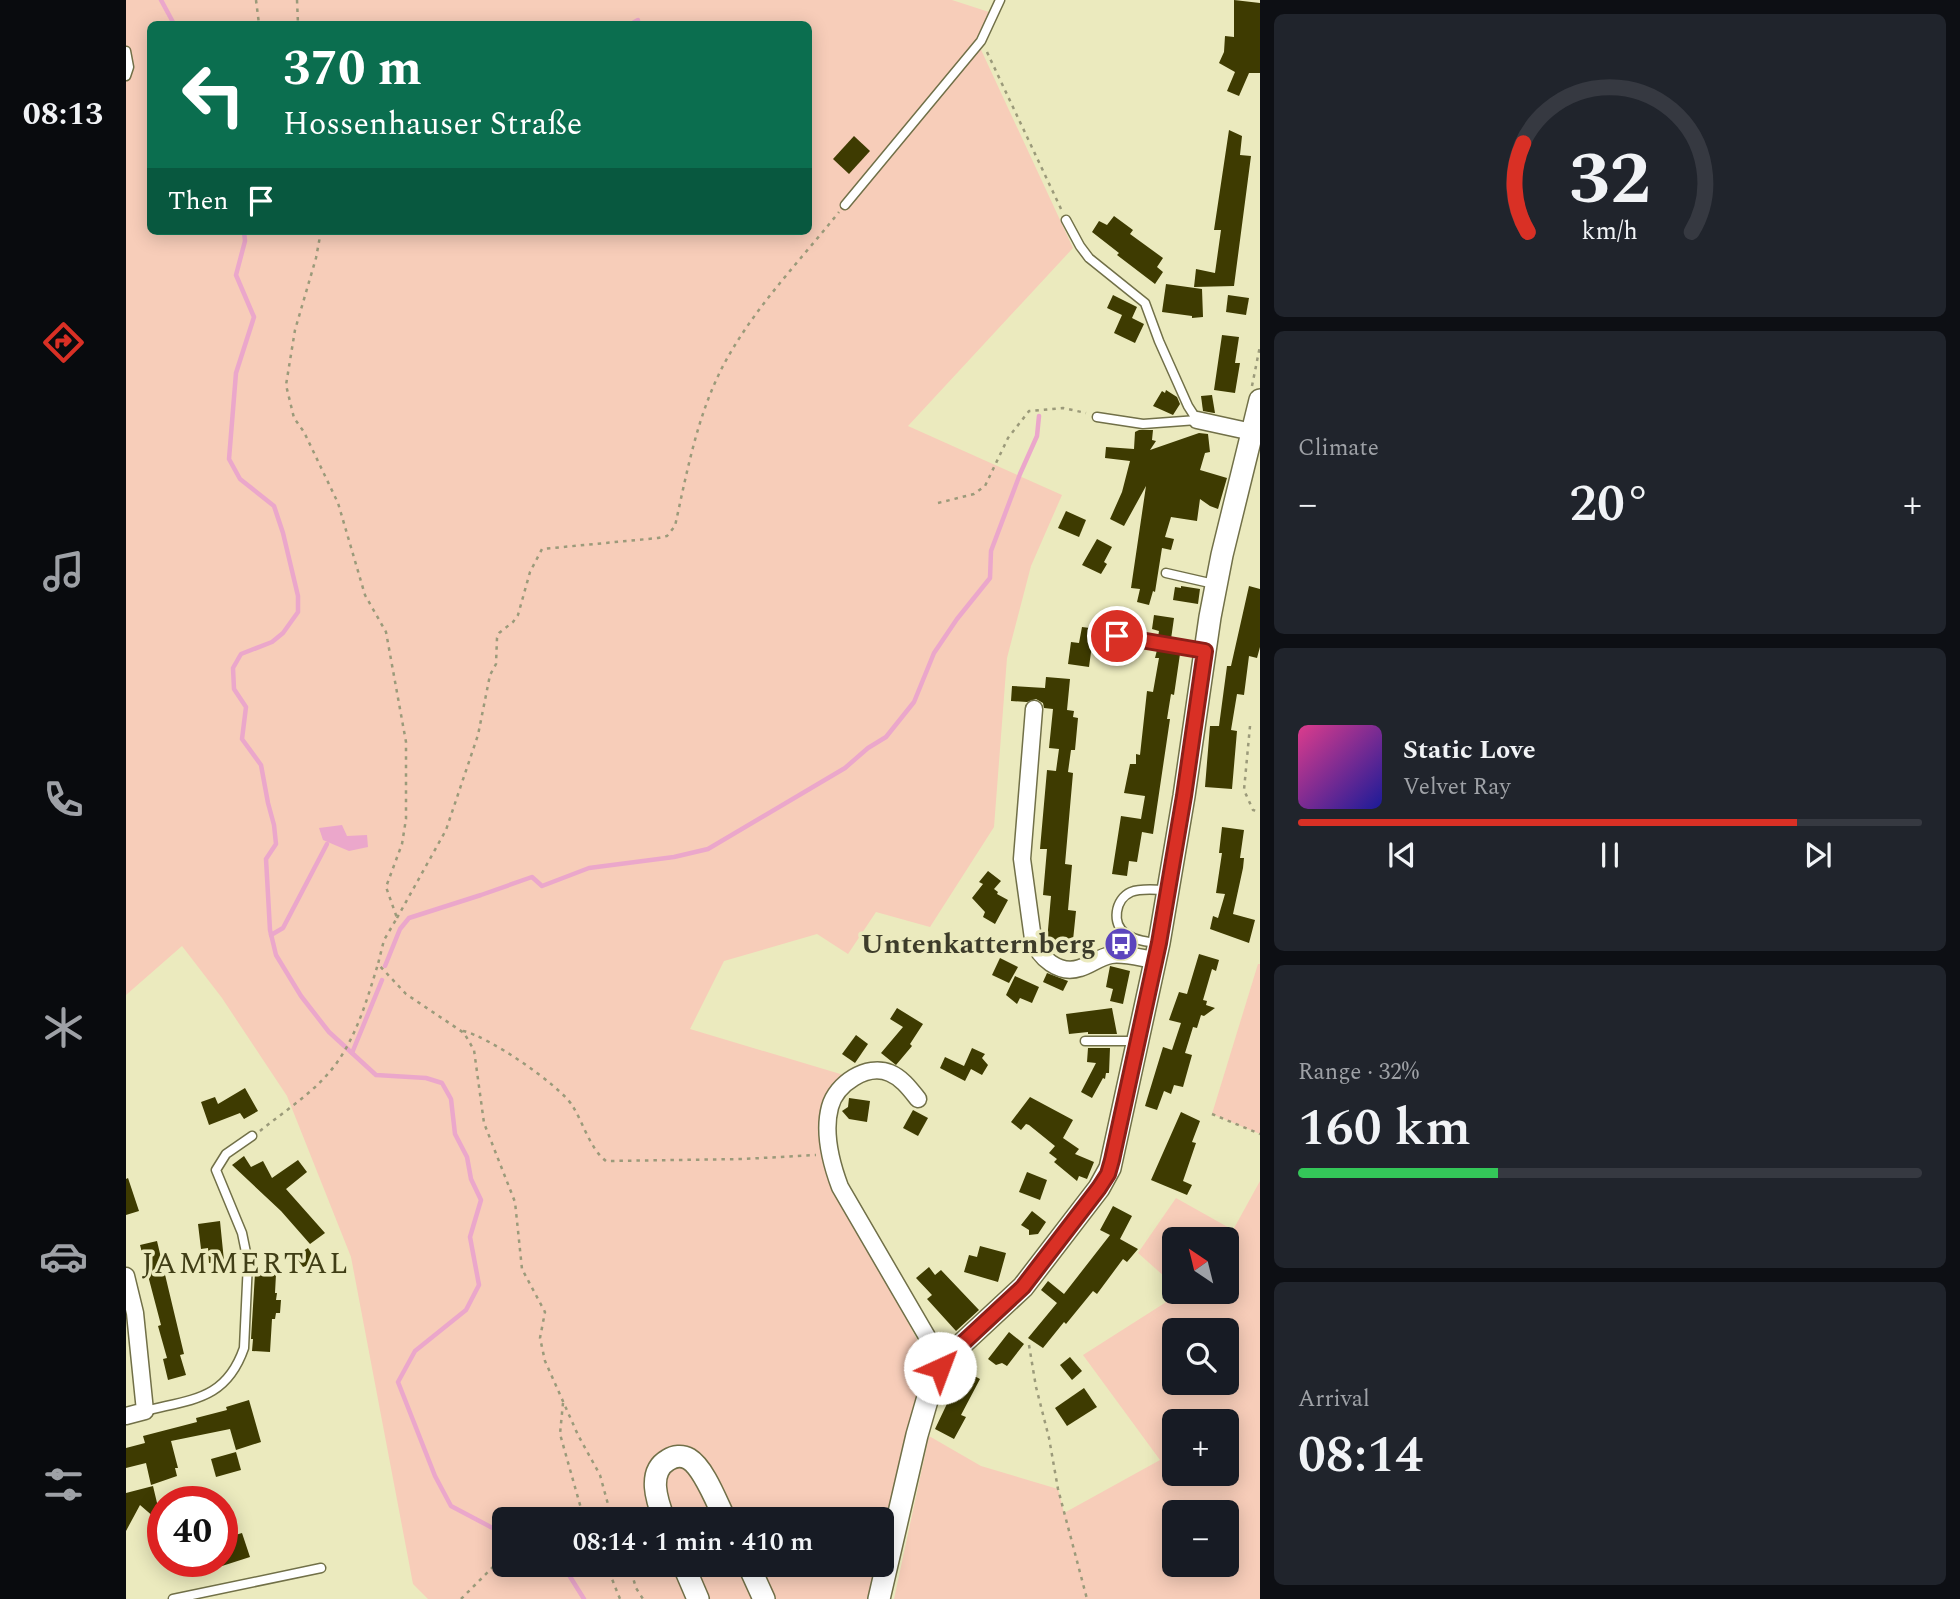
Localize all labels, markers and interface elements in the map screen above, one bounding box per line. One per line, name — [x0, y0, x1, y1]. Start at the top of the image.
text: 370 m — [283, 32, 422, 107]
icon: left — [168, 49, 259, 140]
text: 08:13 — [23, 90, 103, 139]
text: Hossenhauser Straße — [283, 100, 582, 149]
text: 32 — [1569, 125, 1651, 236]
text: Then — [168, 181, 228, 221]
icon: arrive — [242, 182, 280, 220]
text: km/h — [1582, 212, 1638, 250]
icon: directions — [39, 318, 88, 367]
text: Climate — [1298, 431, 1379, 466]
text: 20° — [1569, 465, 1651, 544]
text: − — [1298, 476, 1317, 534]
text: + — [1903, 476, 1922, 534]
icon: music — [39, 547, 88, 596]
pin — [1087, 606, 1147, 666]
icon: arrive — [1098, 617, 1136, 655]
text: Static Love — [1403, 730, 1536, 770]
text: Velvet Ray — [1403, 770, 1510, 805]
icon: phone — [39, 775, 88, 824]
icon: previous — [1383, 836, 1421, 874]
icon: pause — [1591, 836, 1629, 874]
icon: next — [1799, 836, 1837, 874]
place label: Untenkatternberg — [861, 923, 1096, 966]
bus stop icon: Untenkatternberg — [1102, 925, 1140, 963]
icon: climate — [39, 1003, 88, 1052]
text: Range · 32% — [1298, 1055, 1419, 1090]
text: 160 km — [1298, 1089, 1471, 1168]
north arrow — [1162, 1227, 1239, 1304]
map controls — [1162, 1227, 1239, 1577]
icon: car — [39, 1232, 88, 1281]
district label: JAMMERTAL — [142, 1241, 350, 1287]
button: search — [1162, 1318, 1239, 1395]
position arrow — [903, 1331, 977, 1405]
text: Arrival — [1298, 1382, 1370, 1417]
button: + — [1162, 1409, 1239, 1486]
text: 08:14 — [1298, 1416, 1423, 1495]
icon: filters — [39, 1460, 88, 1509]
speed limit sign: 40 — [147, 1486, 238, 1577]
button: − — [1162, 1500, 1239, 1577]
text: 08:14 · 1 min · 410 m — [573, 1522, 813, 1562]

